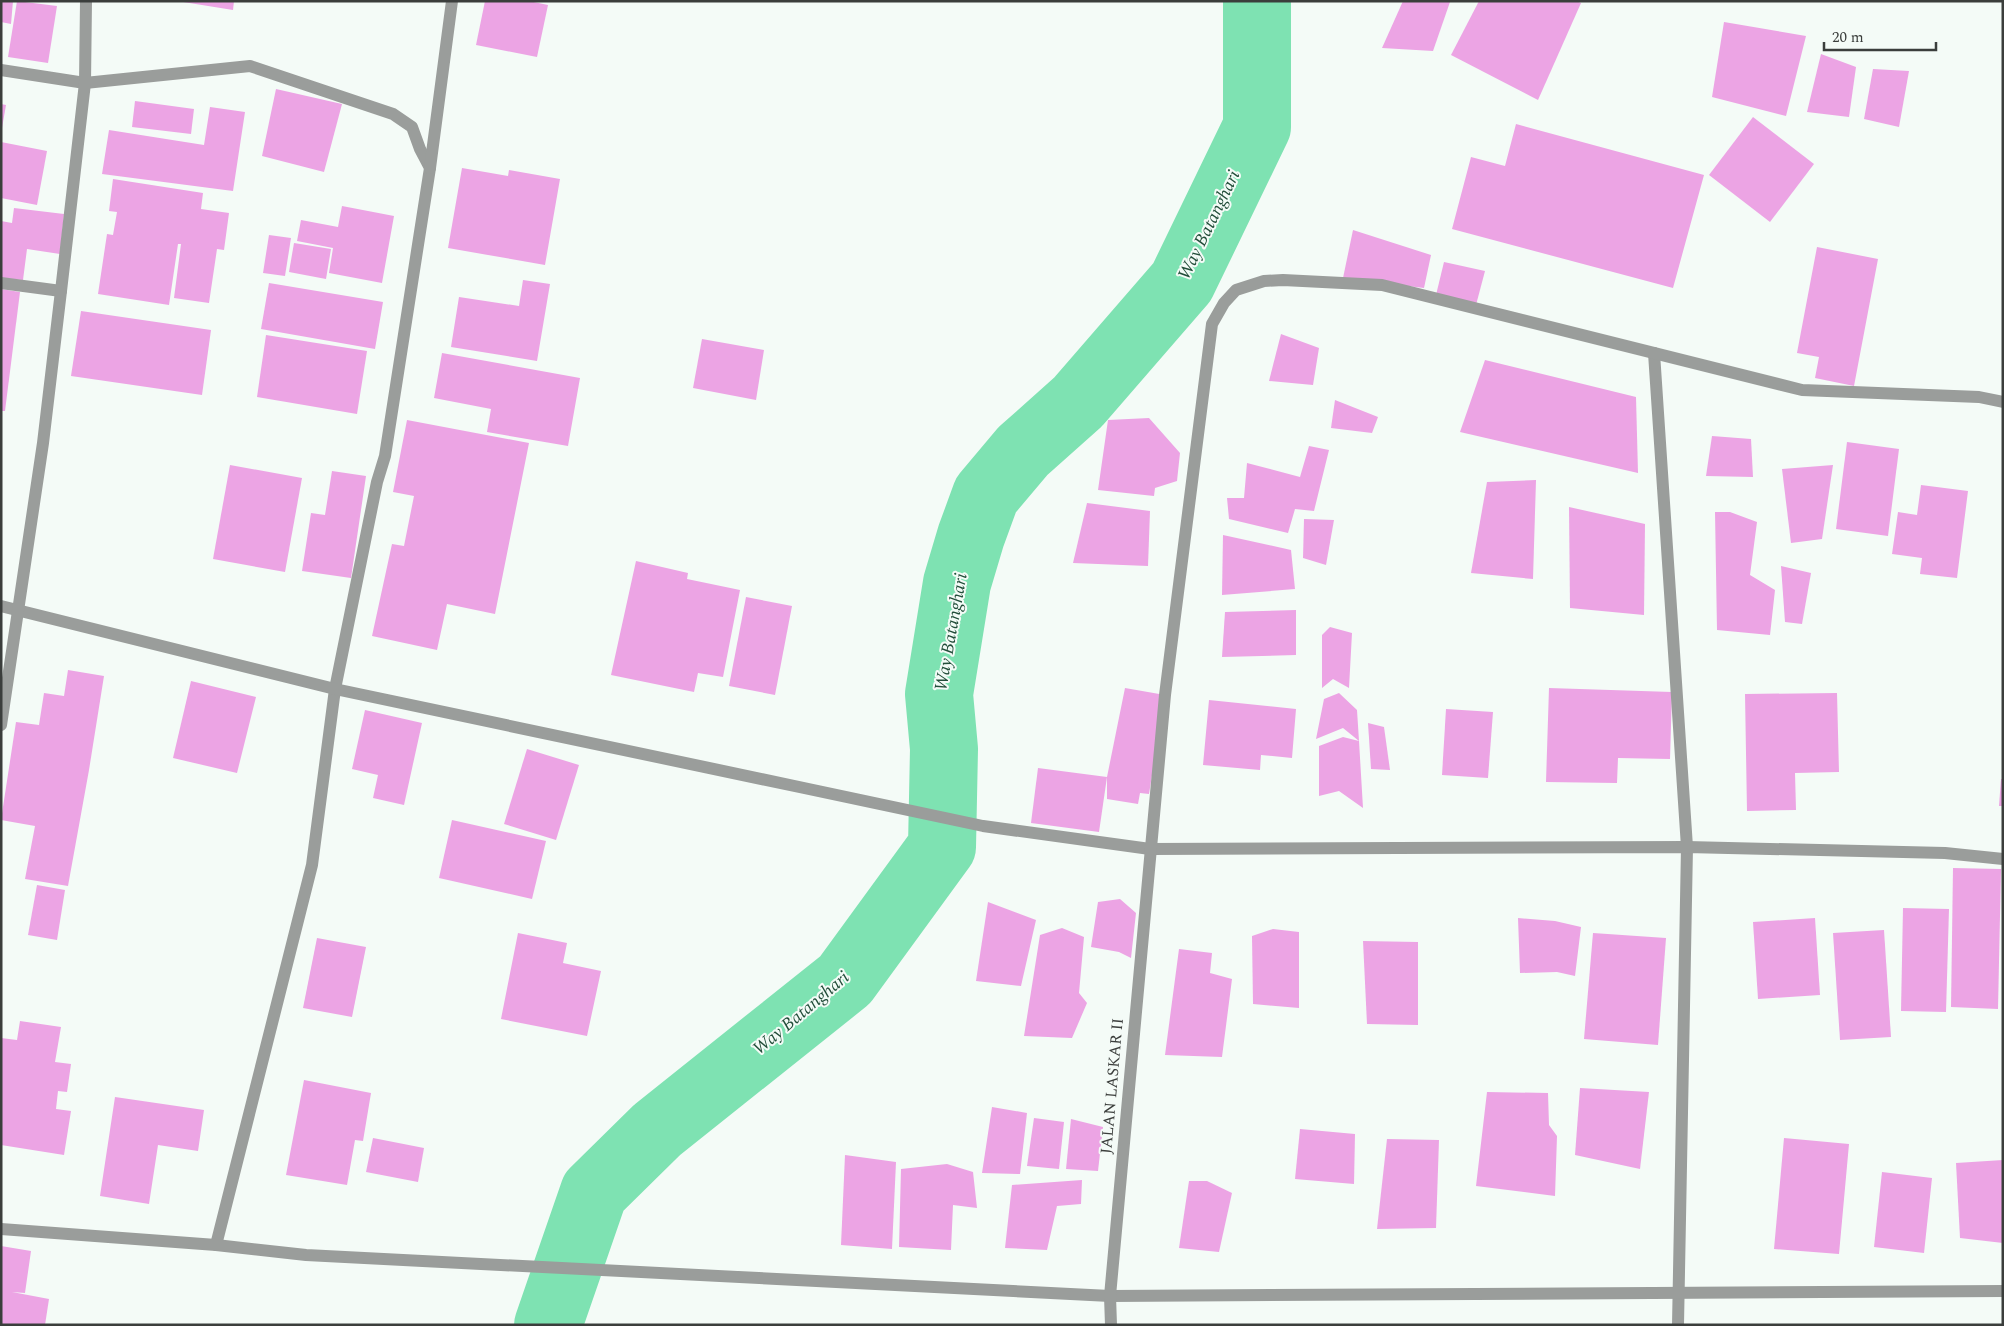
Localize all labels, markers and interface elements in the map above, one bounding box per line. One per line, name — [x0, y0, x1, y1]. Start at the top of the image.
scale bar — [1824, 20, 1936, 52]
text: 20 m — [1832, 26, 1864, 49]
water label: Way Batanghari — [1171, 165, 1247, 285]
water label: Way Batanghari — [927, 571, 975, 693]
water label: Way Batanghari — [747, 964, 855, 1062]
street label: JALAN LASKAR II — [1094, 1017, 1130, 1155]

